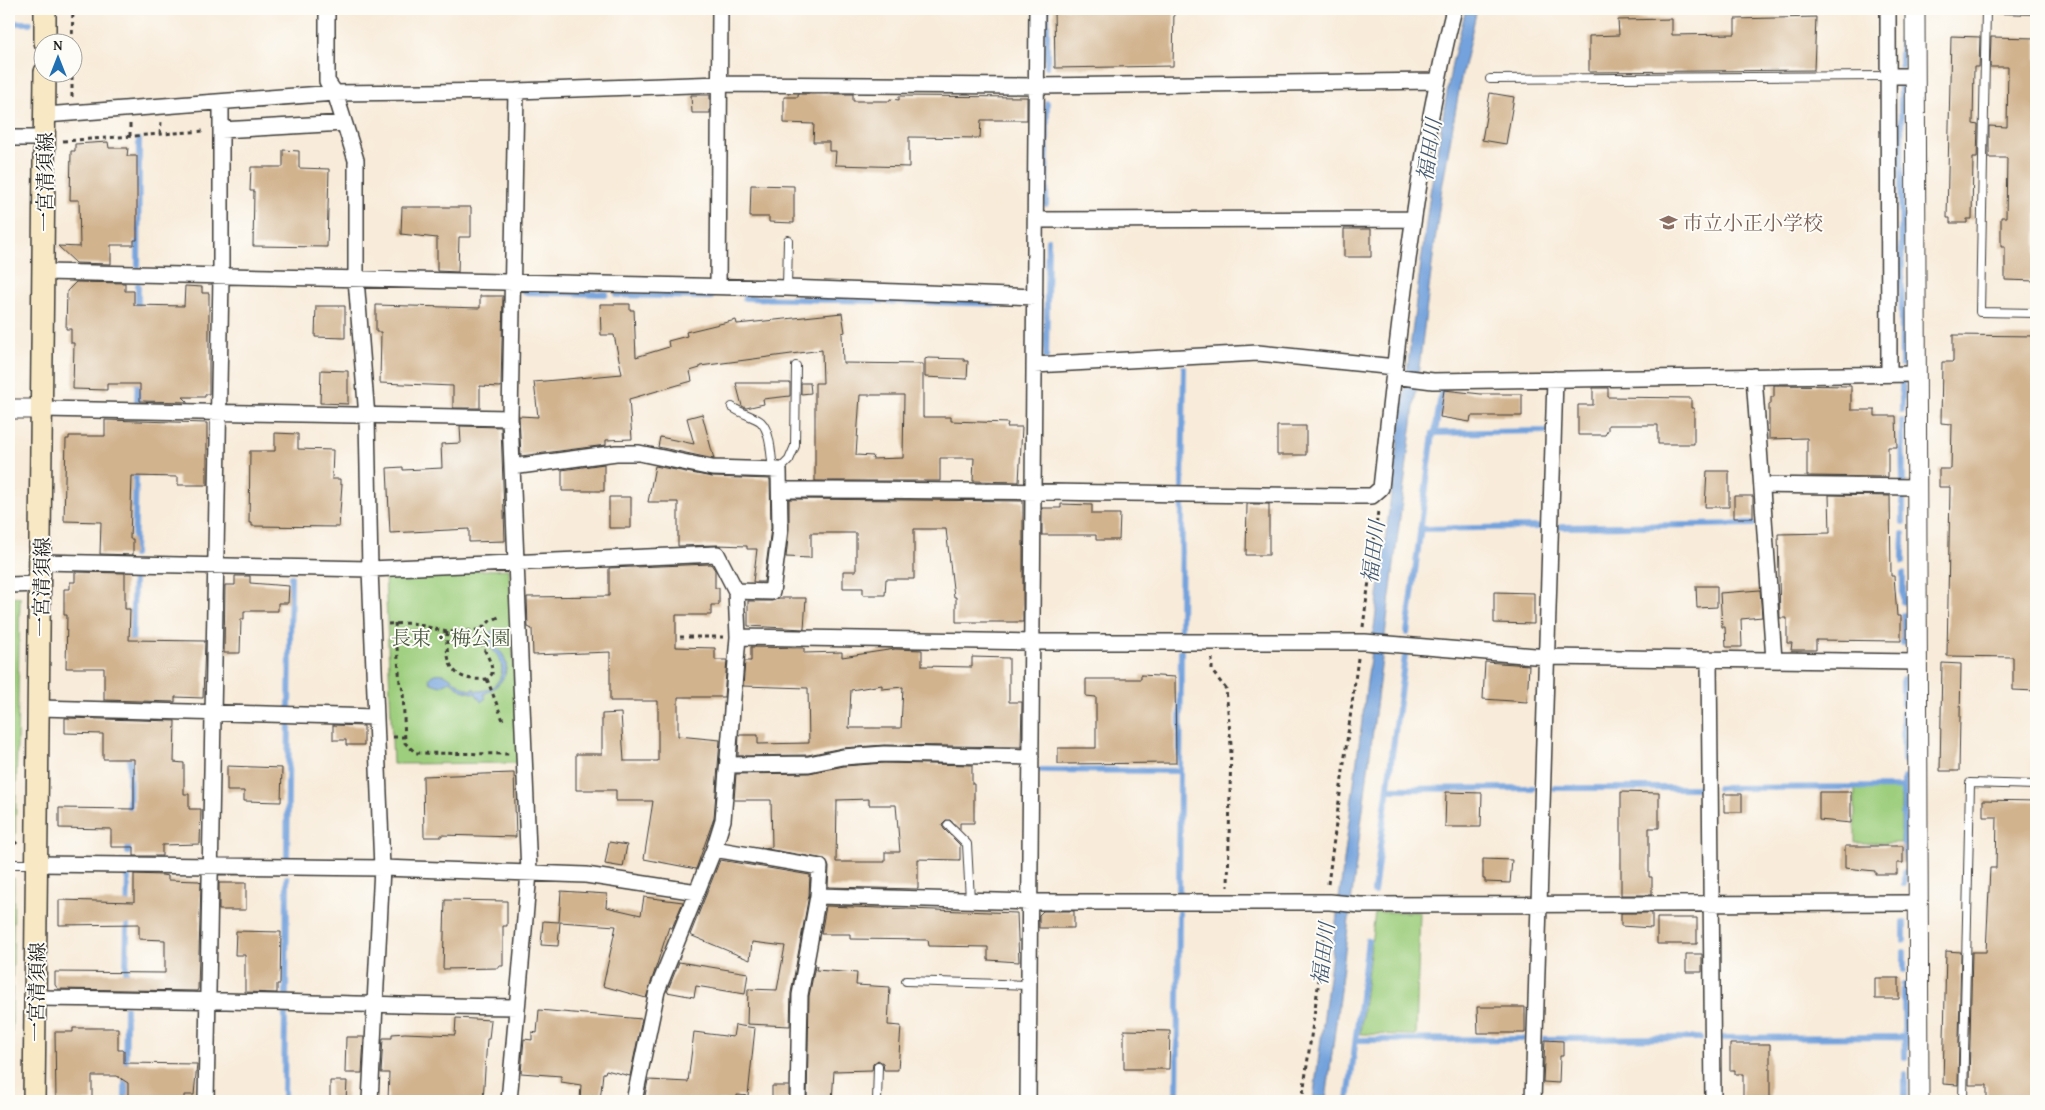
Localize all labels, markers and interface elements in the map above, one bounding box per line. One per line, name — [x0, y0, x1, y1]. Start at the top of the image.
north arrow — [32, 32, 82, 82]
text: N — [53, 35, 63, 55]
water label: 福田川 — [1409, 114, 1450, 184]
street label: 一宮清須線 — [30, 132, 59, 232]
place label: 市立小正小学校 — [1683, 208, 1823, 237]
school or university icon: 市立小正小学校 — [1659, 212, 1679, 232]
water label: 福田川 — [1354, 517, 1392, 585]
street label: 一宮清須線 — [26, 537, 56, 637]
park label: 長束・梅公園 — [391, 623, 511, 652]
water label: 福田川 — [1304, 919, 1342, 987]
street label: 一宮清須線 — [21, 942, 51, 1042]

